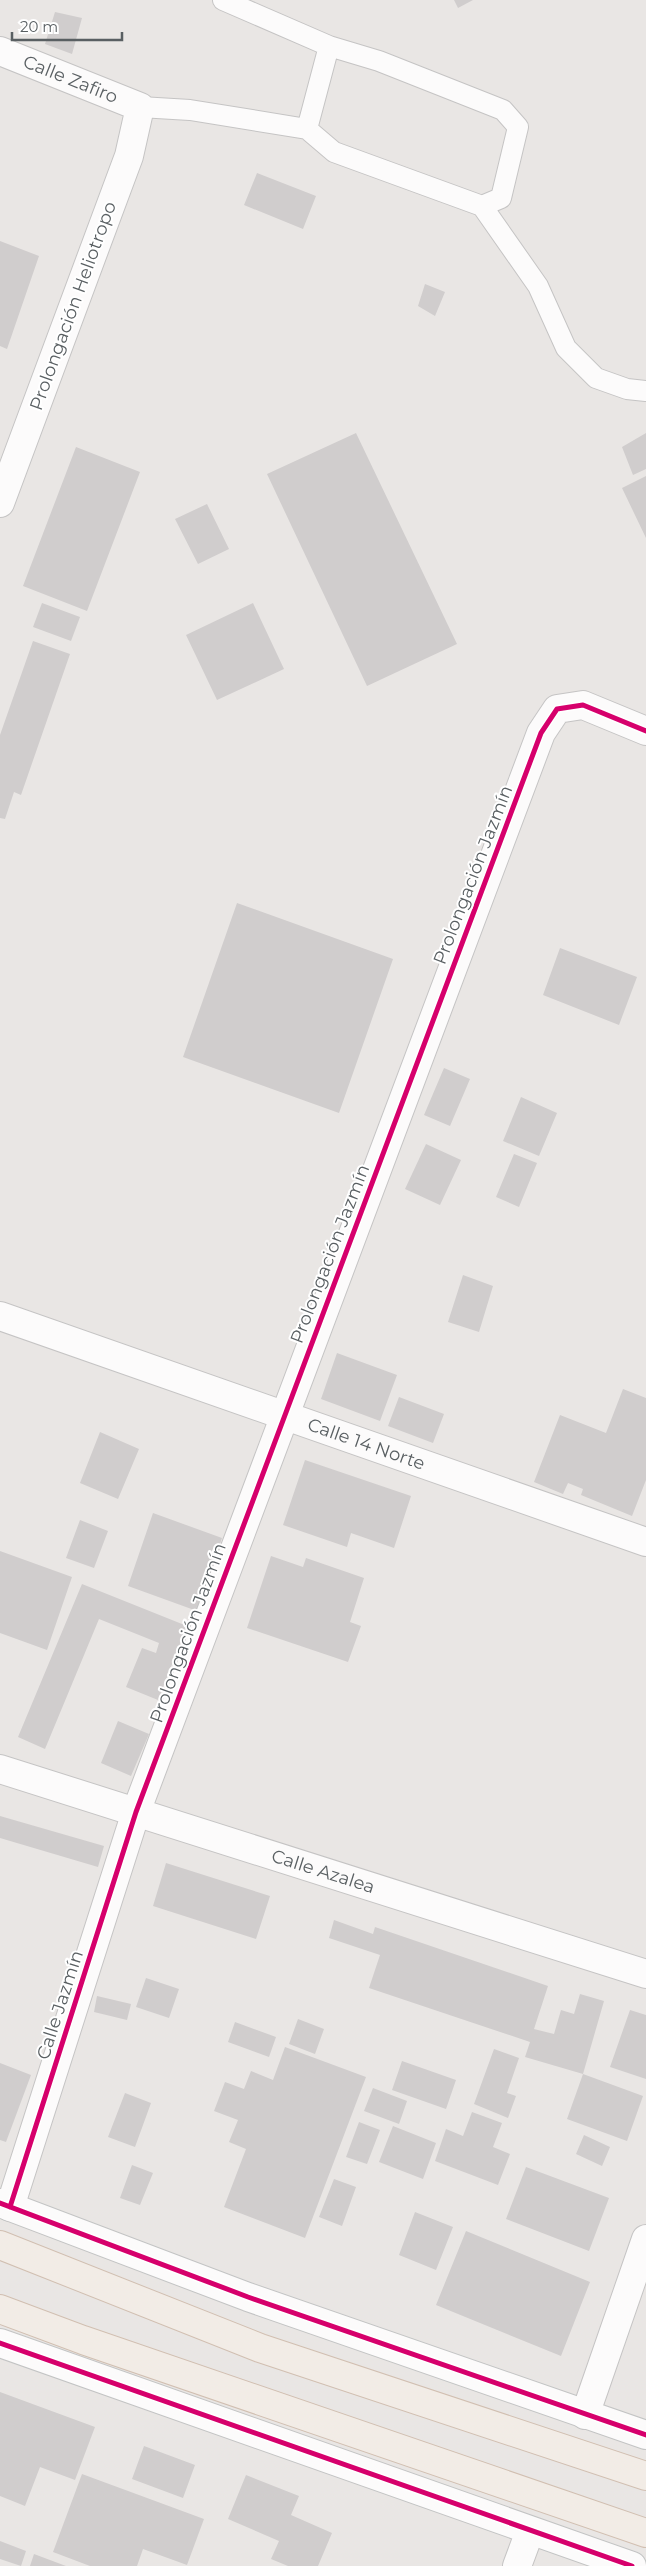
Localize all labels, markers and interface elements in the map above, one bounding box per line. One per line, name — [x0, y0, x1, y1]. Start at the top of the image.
scale bar — [12, 10, 122, 42]
text: 20 m — [20, 17, 58, 36]
street label: Calle Zafiro — [20, 50, 121, 108]
street label: Prolongación Heliotropo — [25, 199, 121, 413]
street label: Prolongación Jazmín — [429, 782, 517, 968]
street label: Prolongación Jazmín — [286, 1161, 374, 1347]
street label: Calle 14 Norte — [305, 1413, 428, 1475]
street label: Prolongación Jazmín — [145, 1540, 231, 1726]
street label: Calle Azalea — [269, 1845, 378, 1898]
street label: Calle Jazmín — [32, 1948, 88, 2062]

